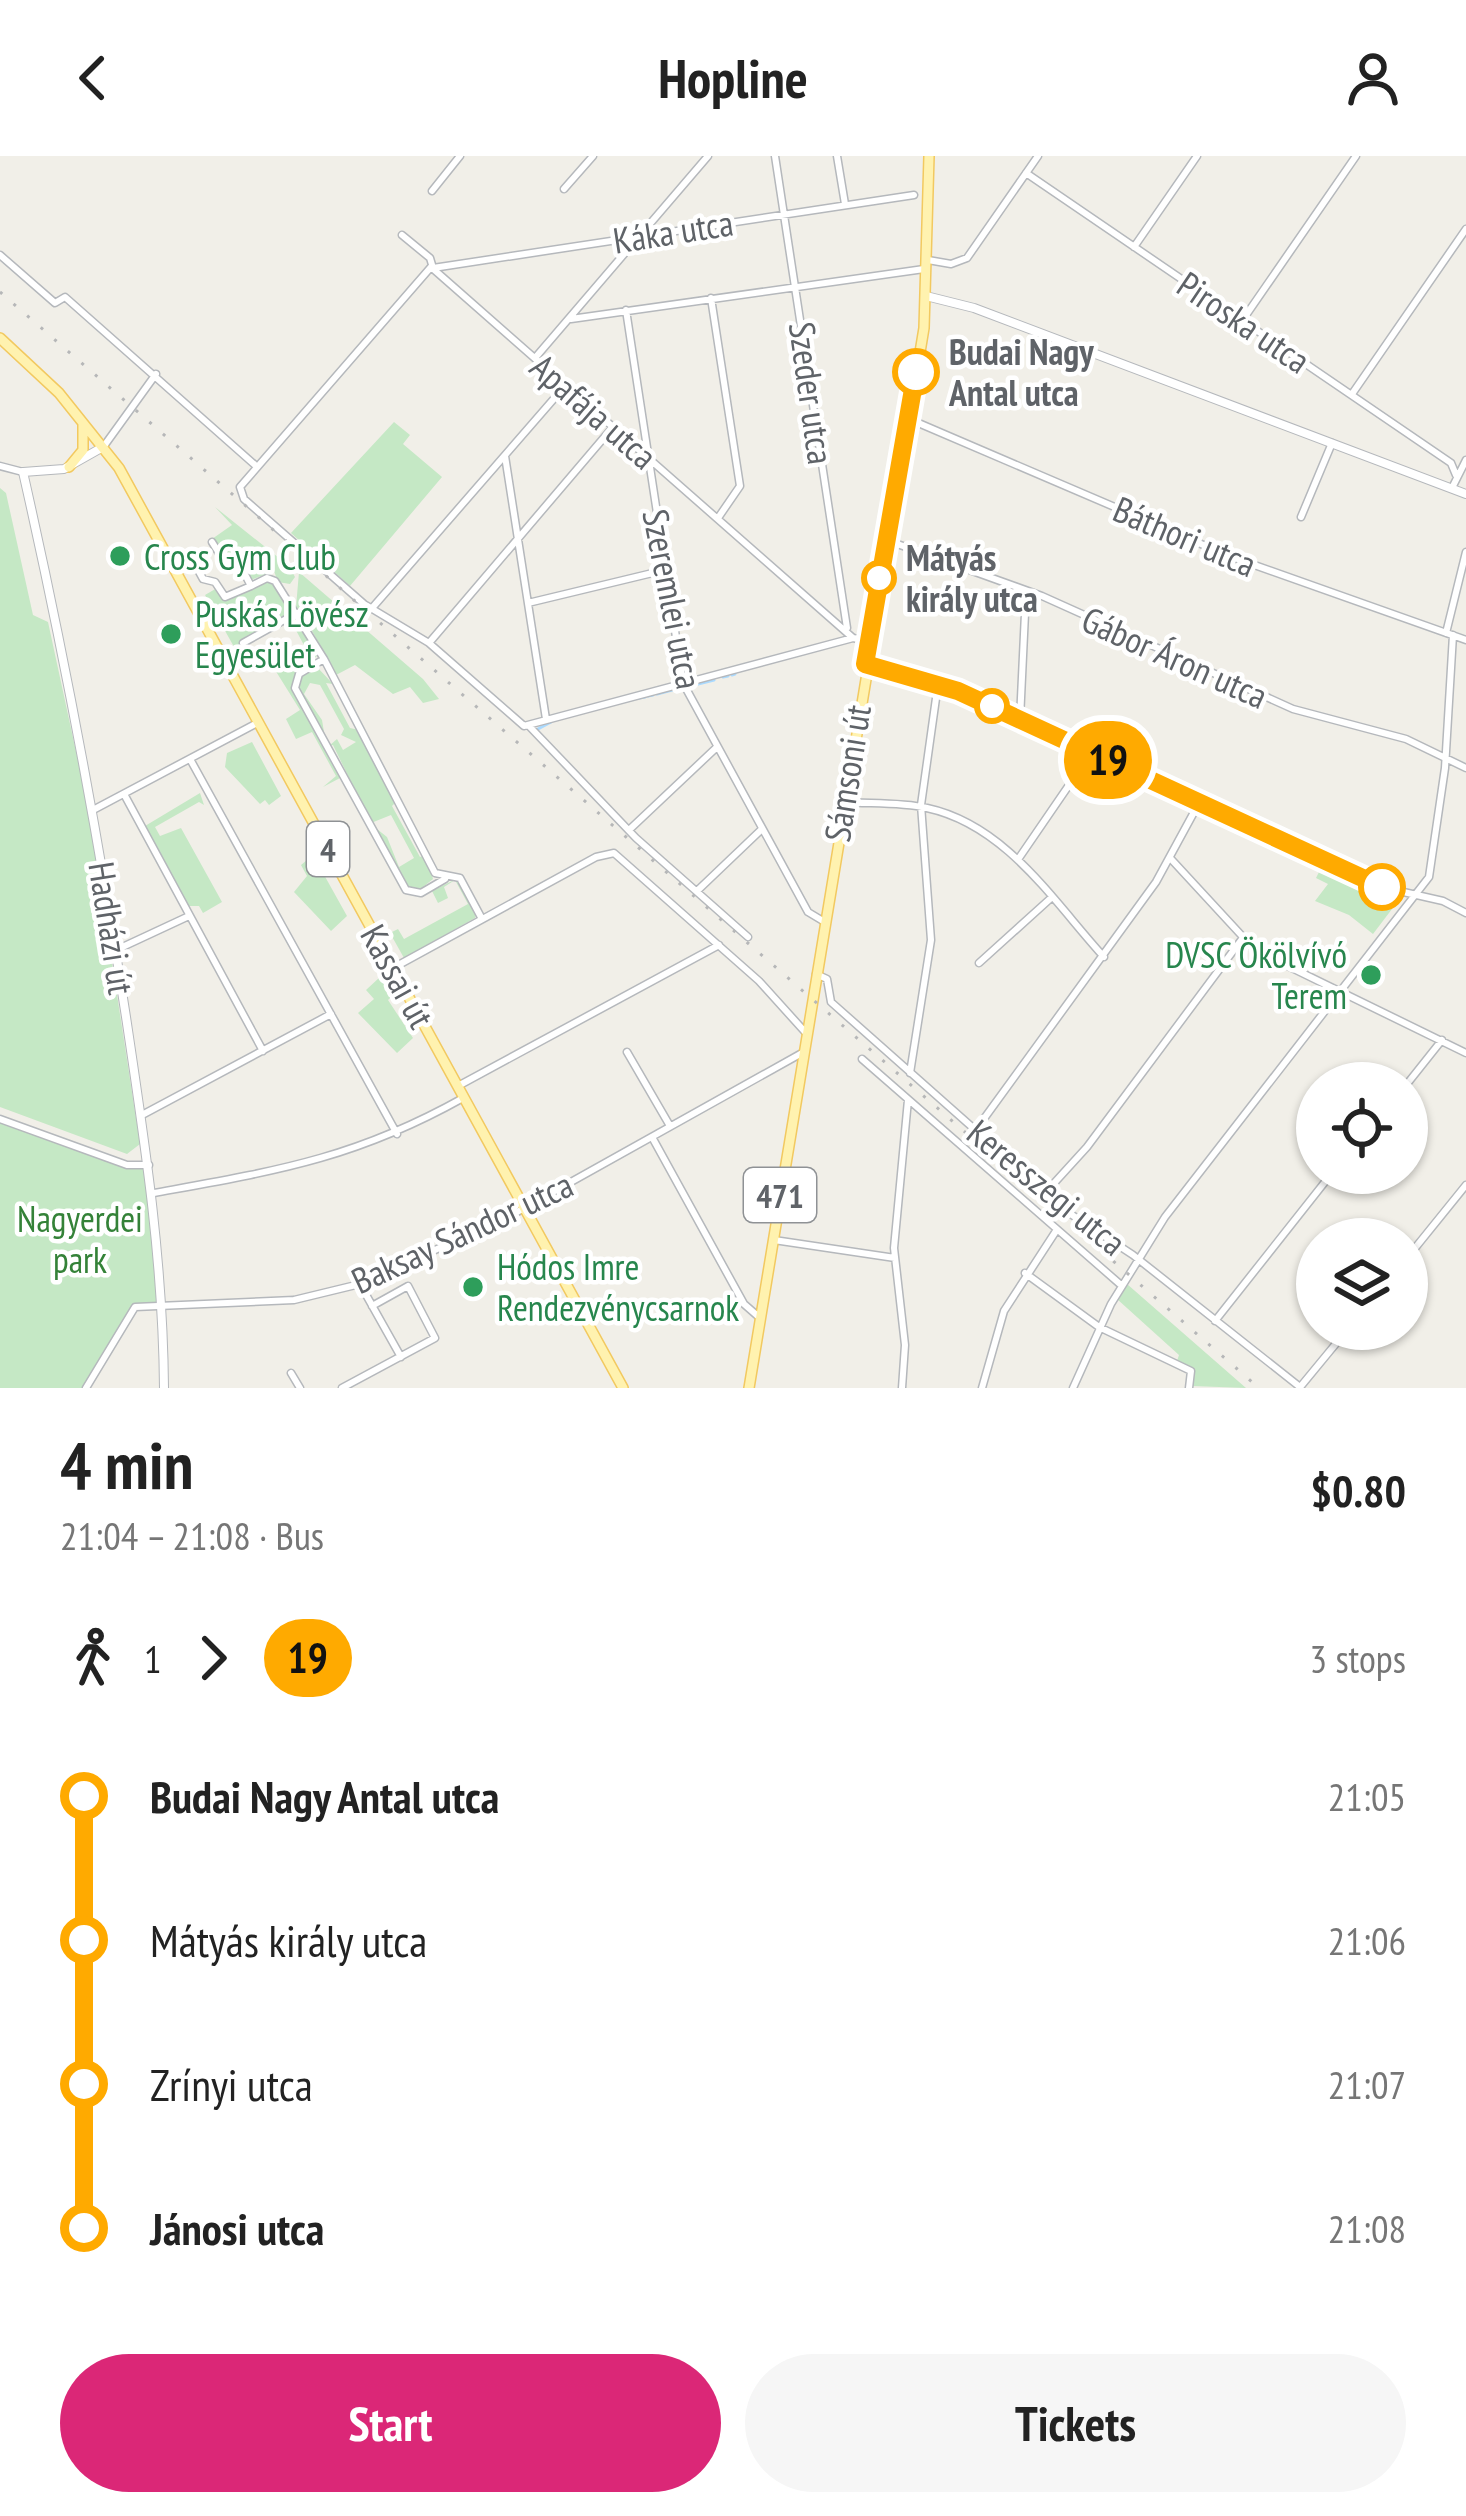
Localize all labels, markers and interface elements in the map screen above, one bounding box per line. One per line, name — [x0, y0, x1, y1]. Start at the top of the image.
text: Hopline — [658, 43, 808, 113]
icon: back — [60, 45, 126, 111]
icon: person — [1340, 45, 1406, 111]
street label: Káka utca — [610, 198, 736, 264]
street label: Piroska utca — [1169, 261, 1319, 383]
street label: Szeder utca — [779, 319, 845, 467]
place label: Budai Nagy Antal utca — [948, 328, 1094, 416]
street label: Apafája utca — [521, 343, 667, 479]
marker: Budai Nagy Antal utca — [894, 350, 938, 394]
street label: Báthori utca — [1107, 485, 1263, 587]
street label: Szeremlei utca — [633, 505, 713, 693]
place label: Cross Gym Club — [144, 533, 336, 580]
place label: Mátyás király utca — [906, 534, 1038, 622]
marker: Cross Gym Club — [107, 543, 133, 569]
marker: Mátyás király utca — [863, 562, 895, 594]
place label: Puskás Lövész Egyesület — [195, 590, 369, 678]
street label: Gábor Áron utca — [1075, 595, 1275, 719]
marker: Puskás Lövész Egyesület — [158, 621, 184, 647]
unlabelled marker — [976, 690, 1008, 722]
street label: Sámsoni út — [813, 701, 881, 845]
line badge: 19 — [1054, 721, 1162, 799]
text: 19 — [1088, 732, 1128, 787]
road number: 4 — [307, 822, 349, 876]
street label: Hadházi út — [78, 858, 146, 998]
unlabelled marker — [1360, 865, 1404, 909]
street label: Kassai út — [351, 916, 446, 1036]
place label: DVSC Ökölvívó Terem — [1165, 931, 1347, 1019]
marker: DVSC Ökölvívó Terem — [1358, 962, 1384, 988]
map controls — [1296, 1062, 1428, 1350]
button: locate — [1296, 1062, 1428, 1194]
street label: Keresszegi utca — [958, 1109, 1136, 1265]
street label: Baksay Sándor utca — [344, 1160, 580, 1304]
road number: 471 — [744, 1168, 816, 1222]
park label: Nagyerdei park — [17, 1195, 143, 1283]
button: layers — [1296, 1218, 1428, 1350]
place label: Hódos Imre Rendezvénycsarnok — [497, 1243, 739, 1331]
marker: Hódos Imre Rendezvénycsarnok — [460, 1274, 486, 1300]
text: 4 min — [60, 1422, 193, 1507]
text: $0.80 — [1310, 1461, 1406, 1519]
text: 21:04 – 21:08 · Bus — [60, 1510, 324, 1561]
icon: walk — [60, 1625, 126, 1691]
icon: forward — [180, 1625, 246, 1691]
text: 19 — [288, 1630, 328, 1685]
text: 1 — [144, 1633, 162, 1684]
text: 3 stops — [1310, 1633, 1406, 1684]
text: Budai Nagy Antal utca — [150, 1767, 499, 1825]
text: 21:05 — [1328, 1771, 1406, 1822]
text: Mátyás király utca — [150, 1911, 427, 1969]
text: 21:06 — [1328, 1915, 1406, 1966]
text: Zrínyi utca — [150, 2055, 313, 2113]
text: 21:07 — [1328, 2059, 1406, 2110]
text: Jánosi utca — [150, 2199, 324, 2257]
text: 21:08 — [1328, 2203, 1406, 2254]
button: Start — [60, 2354, 721, 2492]
button: Tickets — [745, 2354, 1406, 2492]

